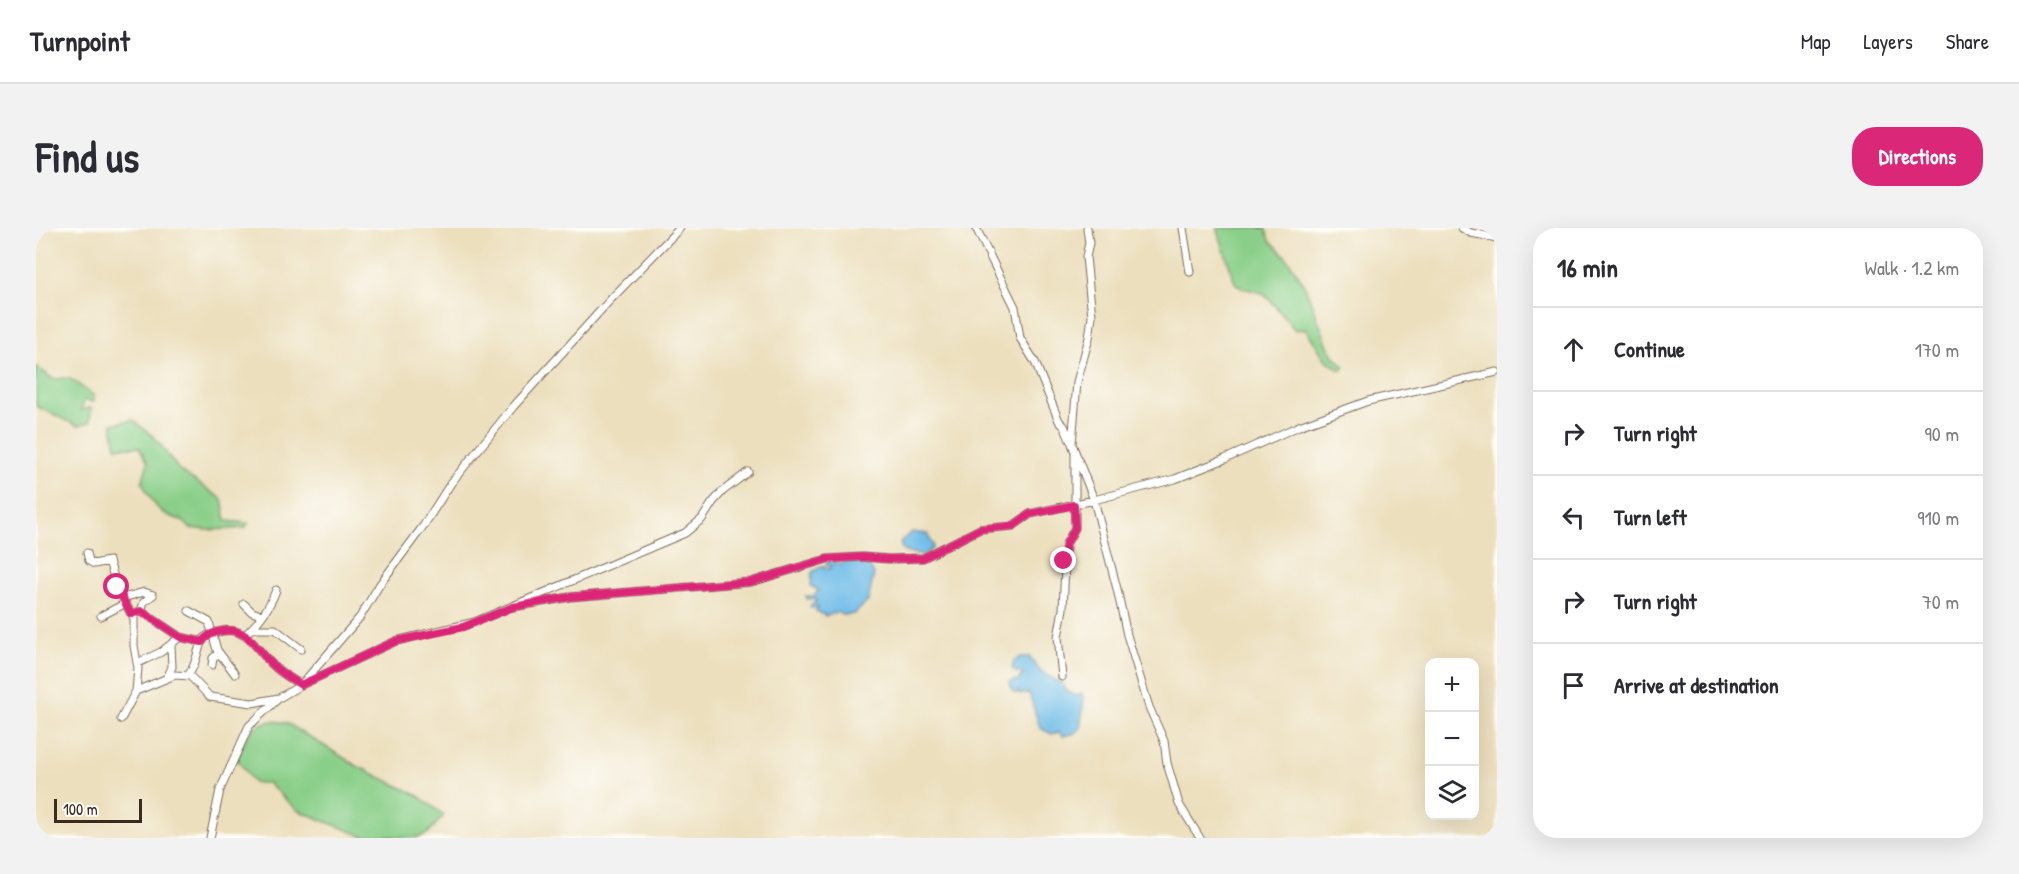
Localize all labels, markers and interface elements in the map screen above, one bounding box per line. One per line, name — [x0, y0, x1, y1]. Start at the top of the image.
text: Turnpoint — [30, 22, 130, 60]
text: Map — [1801, 27, 1830, 56]
text: Layers — [1863, 27, 1913, 56]
text: Share — [1946, 27, 1989, 56]
button: Directions — [1852, 127, 1983, 186]
text: Find us — [36, 128, 139, 185]
text: 16 min — [1557, 250, 1618, 285]
text: Walk · 1.2 km — [1865, 254, 1959, 281]
icon: ahead — [1557, 333, 1590, 366]
text: Continue — [1614, 334, 1685, 364]
text: 170 m — [1915, 336, 1959, 363]
icon: right — [1557, 417, 1590, 450]
text: Turn right — [1614, 418, 1697, 448]
text: 90 m — [1925, 420, 1959, 447]
icon: left — [1557, 501, 1590, 534]
text: Turn left — [1614, 502, 1687, 532]
text: 910 m — [1917, 504, 1959, 531]
route end — [1050, 547, 1076, 573]
route start — [103, 573, 129, 599]
icon: right — [1557, 585, 1590, 618]
text: Turn right — [1614, 586, 1697, 616]
text: 70 m — [1922, 588, 1959, 615]
map controls — [1425, 658, 1479, 820]
button: + — [1425, 658, 1479, 712]
icon: arrive — [1557, 669, 1590, 702]
text: Arrive at destination — [1614, 670, 1779, 700]
button: − — [1425, 712, 1479, 766]
button: layers — [1425, 766, 1479, 820]
scale bar — [54, 796, 142, 824]
text: 100 m — [63, 798, 98, 820]

